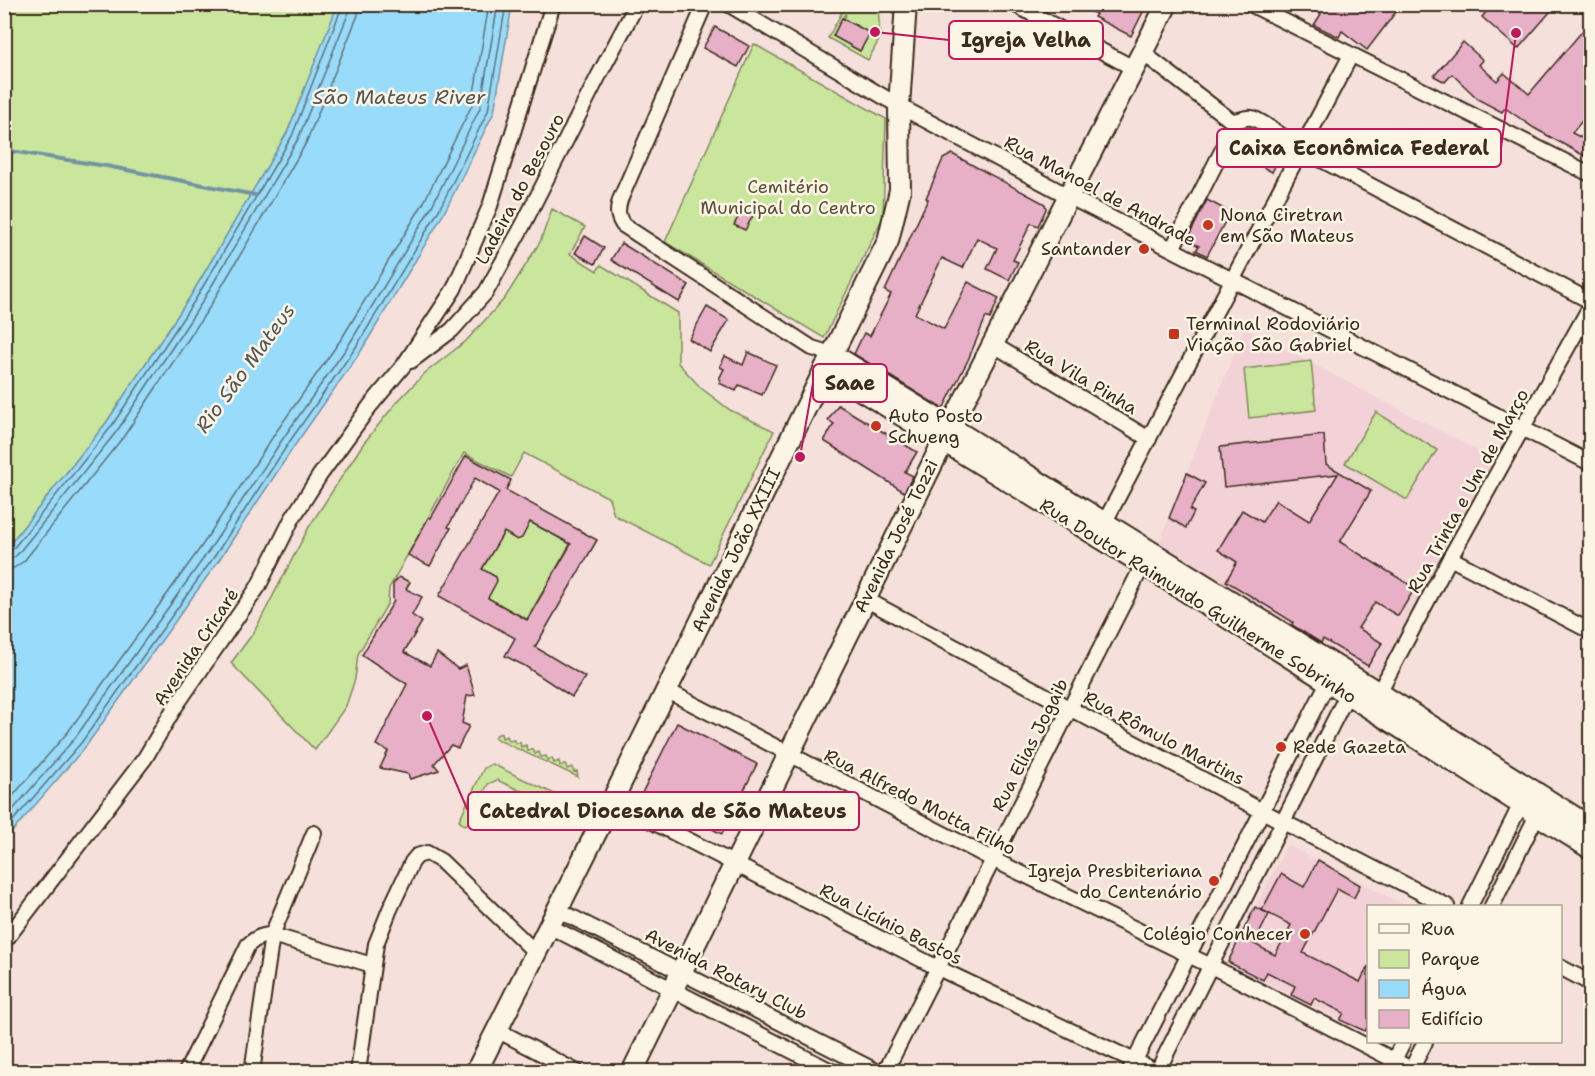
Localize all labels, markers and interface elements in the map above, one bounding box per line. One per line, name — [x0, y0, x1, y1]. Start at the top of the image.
callout: Igreja Velha — [949, 21, 1103, 59]
text: Igreja Velha — [961, 27, 1091, 53]
water label: São Mateus River — [312, 84, 486, 110]
street label: Ladeira do Besouro — [470, 109, 570, 269]
callout: Caixa Econômica Federal — [1217, 129, 1501, 167]
street label: Rua Manoel de Andrade — [1000, 130, 1200, 252]
text: Caixa Econômica Federal — [1229, 135, 1489, 161]
park label: Cemitério Municipal do Centro — [700, 175, 876, 220]
place label: Nona Ciretran em São Mateus — [1220, 203, 1354, 248]
marker: Nona Ciretran em São Mateus — [1201, 218, 1215, 232]
place label: Santander — [1041, 237, 1132, 261]
marker: Santander — [1137, 242, 1151, 256]
water label: Rio São Mateus — [189, 298, 301, 438]
place label: Terminal Rodoviário Viação São Gabriel — [1186, 312, 1360, 357]
marker: Terminal Rodoviário Viação São Gabriel — [1167, 327, 1181, 341]
street label: Rua Vila Pinha — [1020, 334, 1142, 420]
callout: Saae — [813, 364, 887, 402]
text: Saae — [825, 370, 875, 396]
street label: Rua Trinta e Um de Março — [1402, 385, 1534, 597]
place label: Auto Posto Schueng — [888, 404, 983, 449]
marker: Auto Posto Schueng — [869, 419, 883, 433]
street label: Avenida José Tozzi — [848, 455, 944, 617]
street label: Avenida João XXIII — [686, 464, 786, 636]
street label: Rua Doutor Raimundo Guilherme Sobrinho — [1035, 493, 1361, 709]
street label: Avenida Cricaré — [148, 583, 244, 711]
street label: Rua Elias Jogaib — [986, 674, 1074, 816]
street label: Rua Rômulo Martins — [1079, 685, 1249, 791]
place label: Rede Gazeta — [1293, 735, 1406, 759]
marker: Rede Gazeta — [1274, 740, 1288, 754]
street label: Rua Alfredo Motta Filho — [820, 743, 1020, 861]
callout: Catedral Diocesana de São Mateus — [468, 792, 859, 830]
text: Catedral Diocesana de São Mateus — [479, 798, 847, 824]
place label: Igreja Presbiteriana do Centenário — [1028, 859, 1202, 904]
marker: Igreja Presbiteriana do Centenário — [1207, 874, 1221, 888]
street label: Rua Licínio Bastos — [816, 878, 966, 970]
legend — [1367, 905, 1562, 1043]
text: Rua — [1421, 917, 1454, 941]
place label: Colégio Conhecer — [1143, 922, 1293, 946]
street label: Avenida Rotary Club — [641, 923, 811, 1025]
marker: Colégio Conhecer — [1298, 927, 1312, 941]
text: Parque — [1421, 947, 1480, 971]
text: Água — [1421, 977, 1466, 1001]
text: Edifício — [1421, 1007, 1483, 1031]

